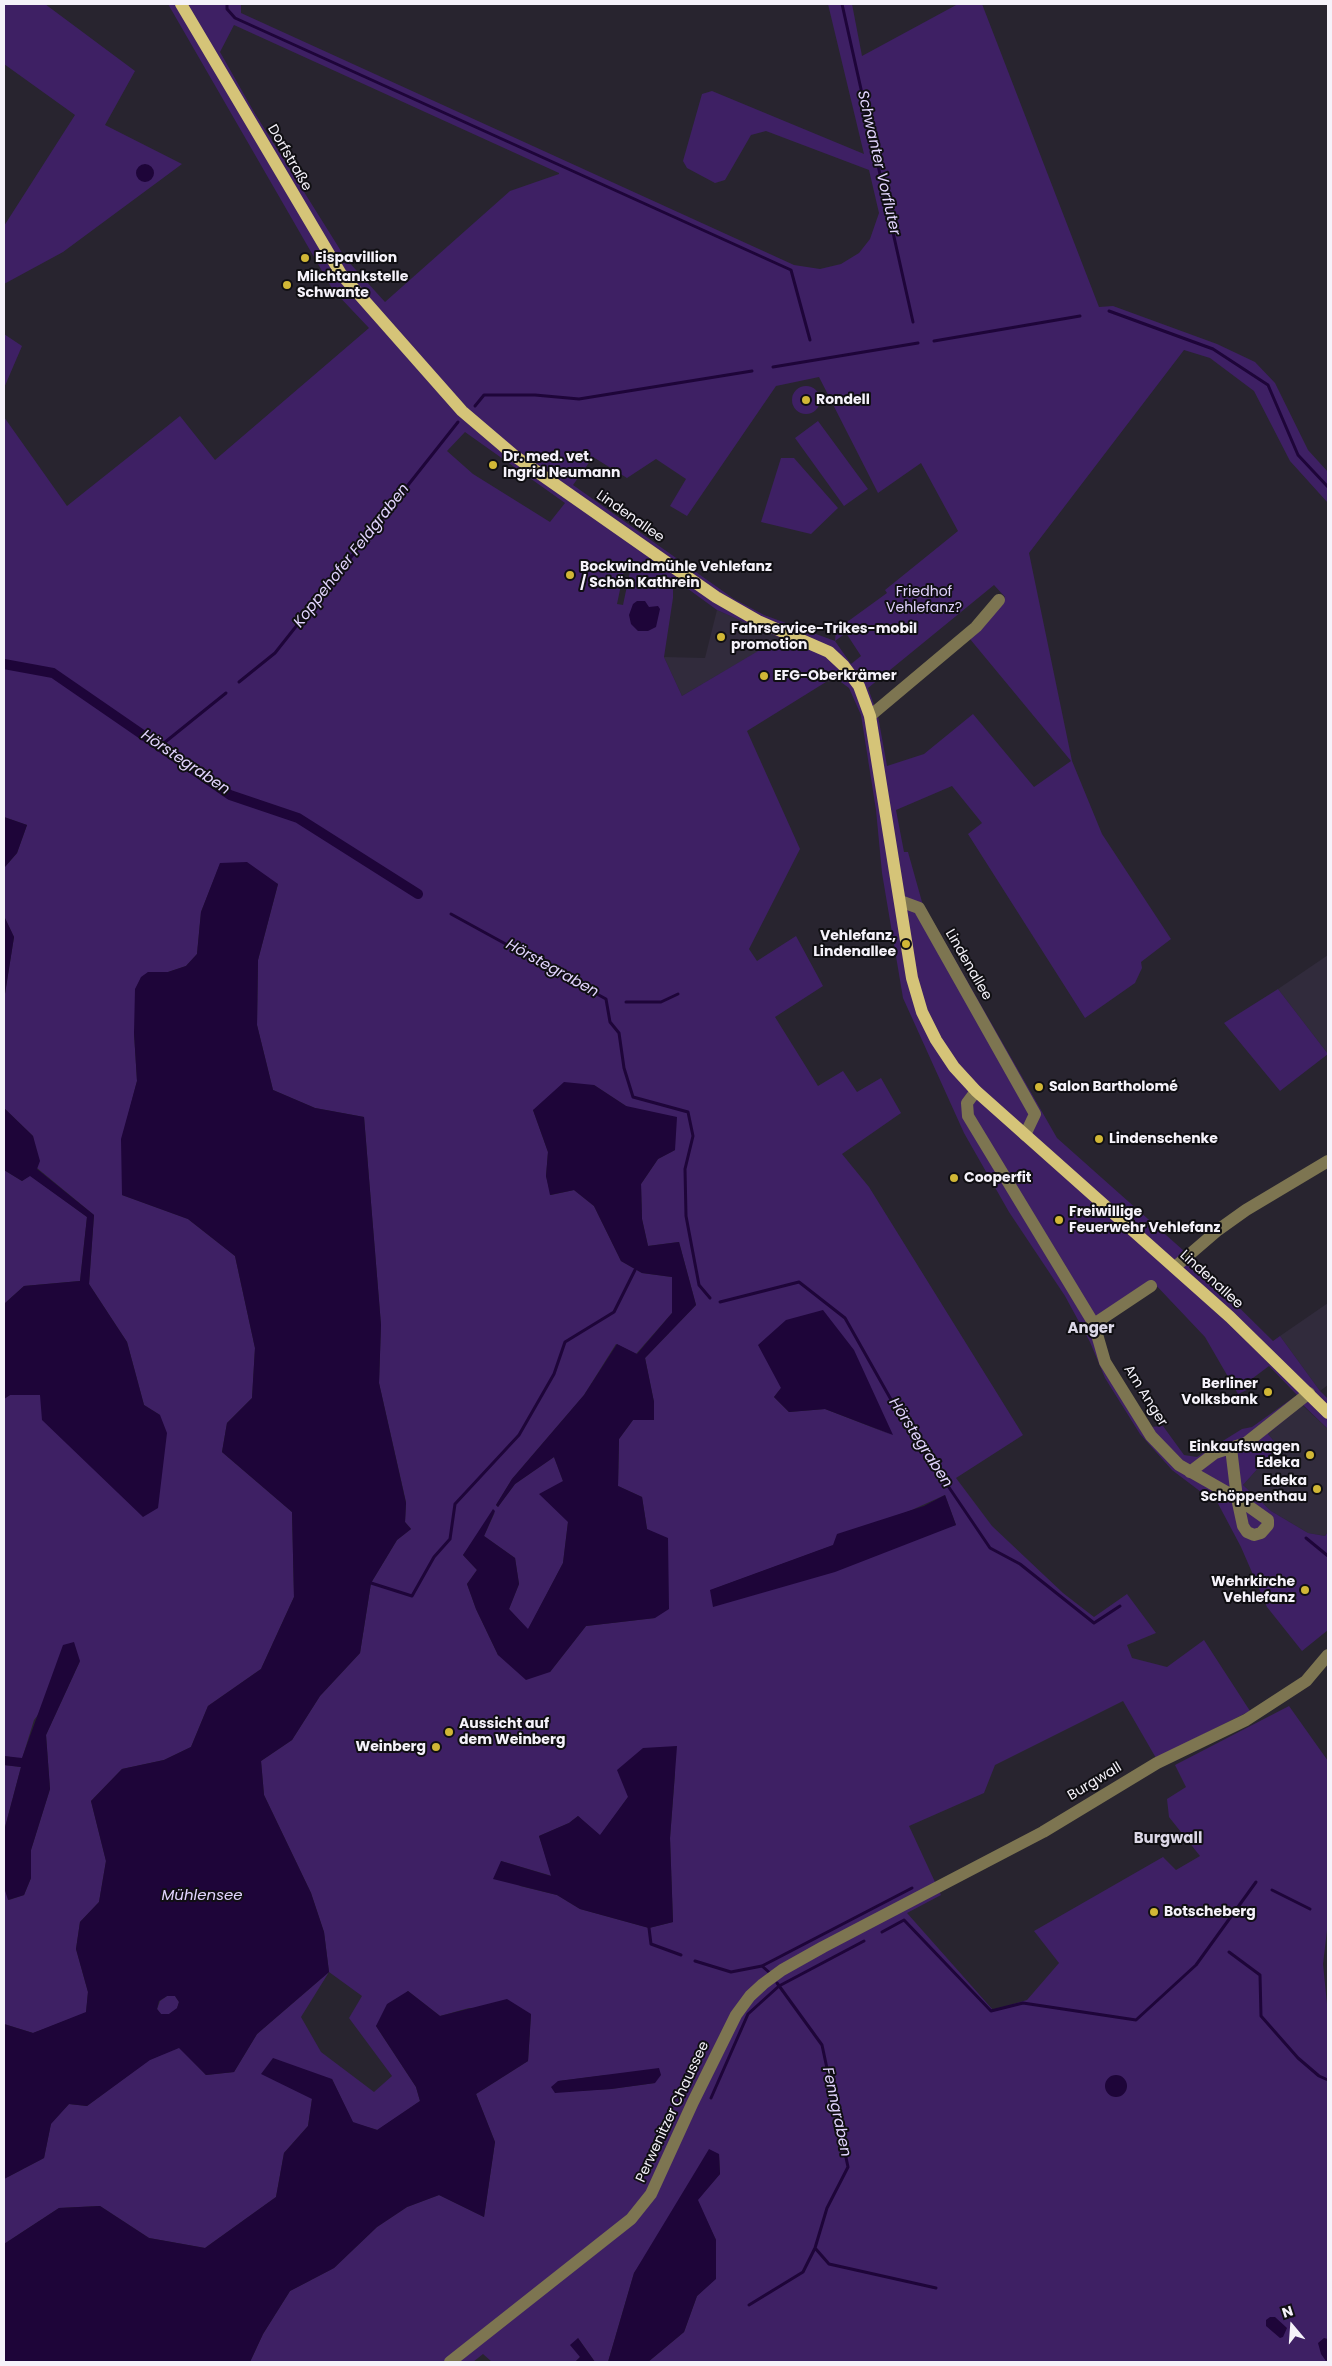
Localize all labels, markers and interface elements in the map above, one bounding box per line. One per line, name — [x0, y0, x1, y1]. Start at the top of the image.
water label: Schwanter Vorfluter — [853, 89, 903, 237]
street label: Dorfstraße — [263, 122, 315, 194]
place label: Eispavillion — [315, 250, 397, 266]
marker: Eispavillion — [299, 252, 311, 264]
place label: Milchtankstelle Schwante — [297, 269, 408, 302]
marker: Milchtankstelle Schwante — [281, 279, 293, 291]
place label: Rondell — [816, 392, 870, 408]
marker: Rondell — [800, 394, 812, 406]
place label: Dr. med. vet. Ingrid Neumann — [503, 449, 620, 482]
marker: Dr. med. vet. Ingrid Neumann — [487, 459, 499, 471]
water label: Koppehofer Feldgraben — [290, 481, 414, 631]
street label: Lindenallee — [593, 487, 667, 547]
place label: Bockwindmühle Vehlefanz / Schön Kathrein — [580, 559, 772, 592]
marker: Bockwindmühle Vehlefanz / Schön Kathrein — [564, 569, 576, 581]
park label: Friedhof Vehlefanz? — [886, 584, 962, 616]
place label: Fahrservice-Trikes-mobil promotion — [731, 621, 917, 654]
marker: Fahrservice-Trikes-mobil promotion — [715, 631, 727, 643]
place label: EFG-Oberkrämer — [774, 668, 897, 684]
marker: EFG-Oberkrämer — [758, 670, 770, 682]
water label: Hörstegraben — [137, 727, 233, 799]
street label: Lindenallee — [941, 926, 995, 1004]
place label: Vehlefanz, Lindenallee — [813, 928, 896, 960]
water label: Hörstegraben — [503, 936, 601, 1002]
marker: Vehlefanz, Lindenallee — [900, 938, 912, 950]
place label: Salon Bartholomé — [1049, 1079, 1178, 1095]
marker: Salon Bartholomé — [1033, 1081, 1045, 1093]
place label: Lindenschenke — [1109, 1131, 1218, 1147]
marker: Lindenschenke — [1093, 1133, 1105, 1145]
place label: Cooperfit — [964, 1170, 1031, 1186]
marker: Cooperfit — [948, 1172, 960, 1184]
place label: Freiwillige Feuerwehr Vehlefanz — [1069, 1204, 1220, 1236]
marker: Freiwillige Feuerwehr Vehlefanz — [1053, 1214, 1065, 1226]
street label: Lindenallee — [1176, 1247, 1246, 1313]
district label: Anger — [1067, 1320, 1115, 1338]
street label: Am Anger — [1119, 1362, 1171, 1430]
place label: Berliner Volksbank — [1181, 1376, 1258, 1408]
marker: Berliner Volksbank — [1262, 1386, 1274, 1398]
water label: Hörstegraben — [884, 1395, 956, 1491]
place label: Einkaufswagen Edeka — [1189, 1439, 1300, 1471]
marker: Einkaufswagen Edeka — [1304, 1449, 1316, 1461]
place label: Edeka Schöppenthau — [1200, 1473, 1307, 1505]
marker: Edeka Schöppenthau — [1311, 1483, 1323, 1495]
place label: Wehrkirche Vehlefanz — [1211, 1574, 1295, 1606]
marker: Wehrkirche Vehlefanz — [1299, 1584, 1311, 1596]
place label: Aussicht auf dem Weinberg — [459, 1716, 565, 1748]
marker: Aussicht auf dem Weinberg — [443, 1726, 455, 1738]
place label: Weinberg — [355, 1739, 426, 1755]
marker: Weinberg — [430, 1741, 442, 1753]
street label: Burgwall — [1065, 1759, 1125, 1805]
district label: Burgwall — [1134, 1830, 1202, 1848]
water label: Mühlensee — [161, 1887, 243, 1905]
place label: Botscheberg — [1164, 1904, 1256, 1920]
marker: Botscheberg — [1148, 1906, 1160, 1918]
street label: Perwenitzer Chaussee — [633, 2039, 713, 2185]
water label: Fenngraben — [818, 2066, 854, 2158]
north arrow — [1267, 2301, 1317, 2351]
text: N — [1279, 2301, 1295, 2323]

